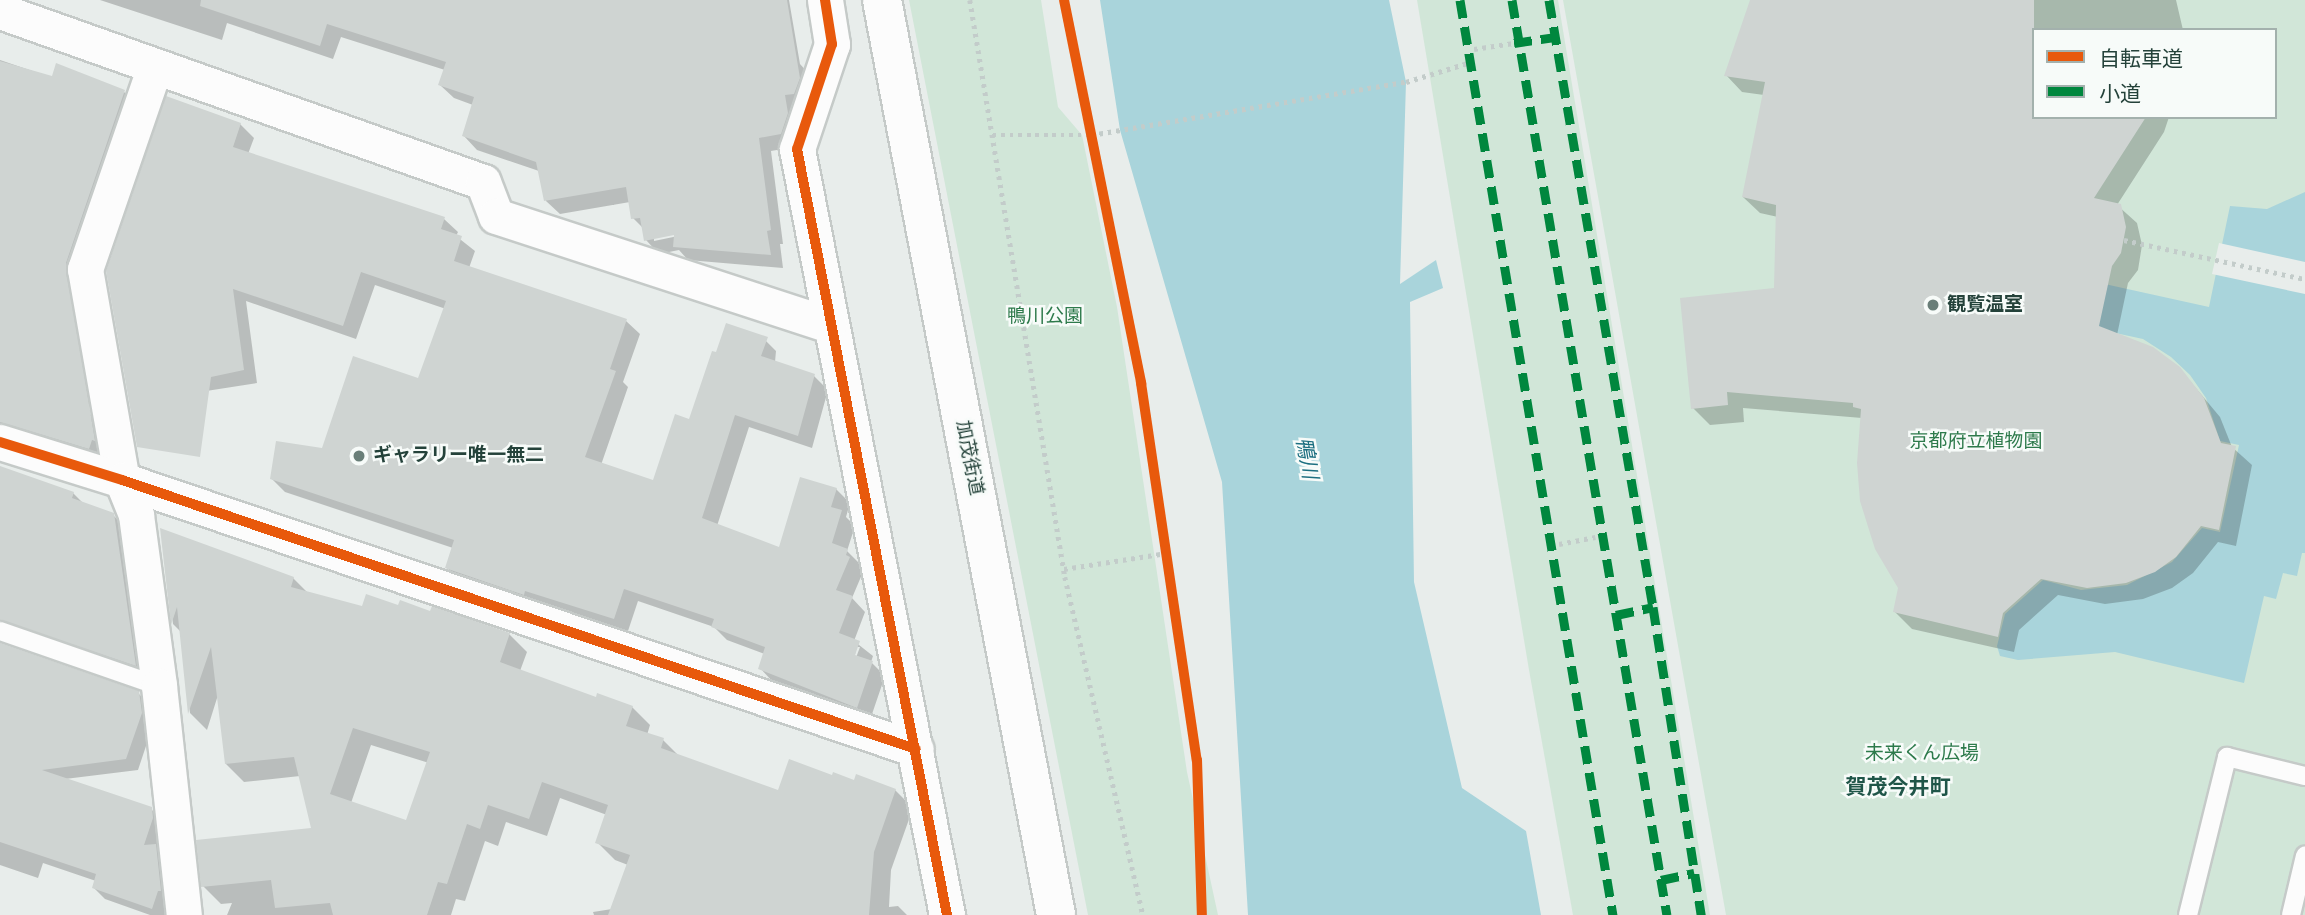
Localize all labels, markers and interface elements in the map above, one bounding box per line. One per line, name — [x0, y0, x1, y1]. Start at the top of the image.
legend — [2032, 28, 2277, 119]
text: 自転車道 — [2099, 46, 2183, 72]
text: 小道 — [2099, 81, 2141, 107]
place label: 観覧温室 — [1947, 294, 2023, 316]
marker: 観覧温室 — [1925, 297, 1941, 313]
park label: 鴨川公園 — [1007, 306, 1083, 328]
street label: 加茂街道 — [951, 419, 987, 497]
park label: 京都府立植物園 — [1910, 431, 2042, 453]
water label: 鴨川 — [1291, 435, 1323, 481]
place label: ギャラリー唯一無二 — [373, 445, 544, 467]
marker: ギャラリー唯一無二 — [351, 448, 367, 464]
park label: 未来くん広場 — [1865, 743, 1979, 765]
district label: 賀茂今井町 — [1846, 774, 1950, 800]

